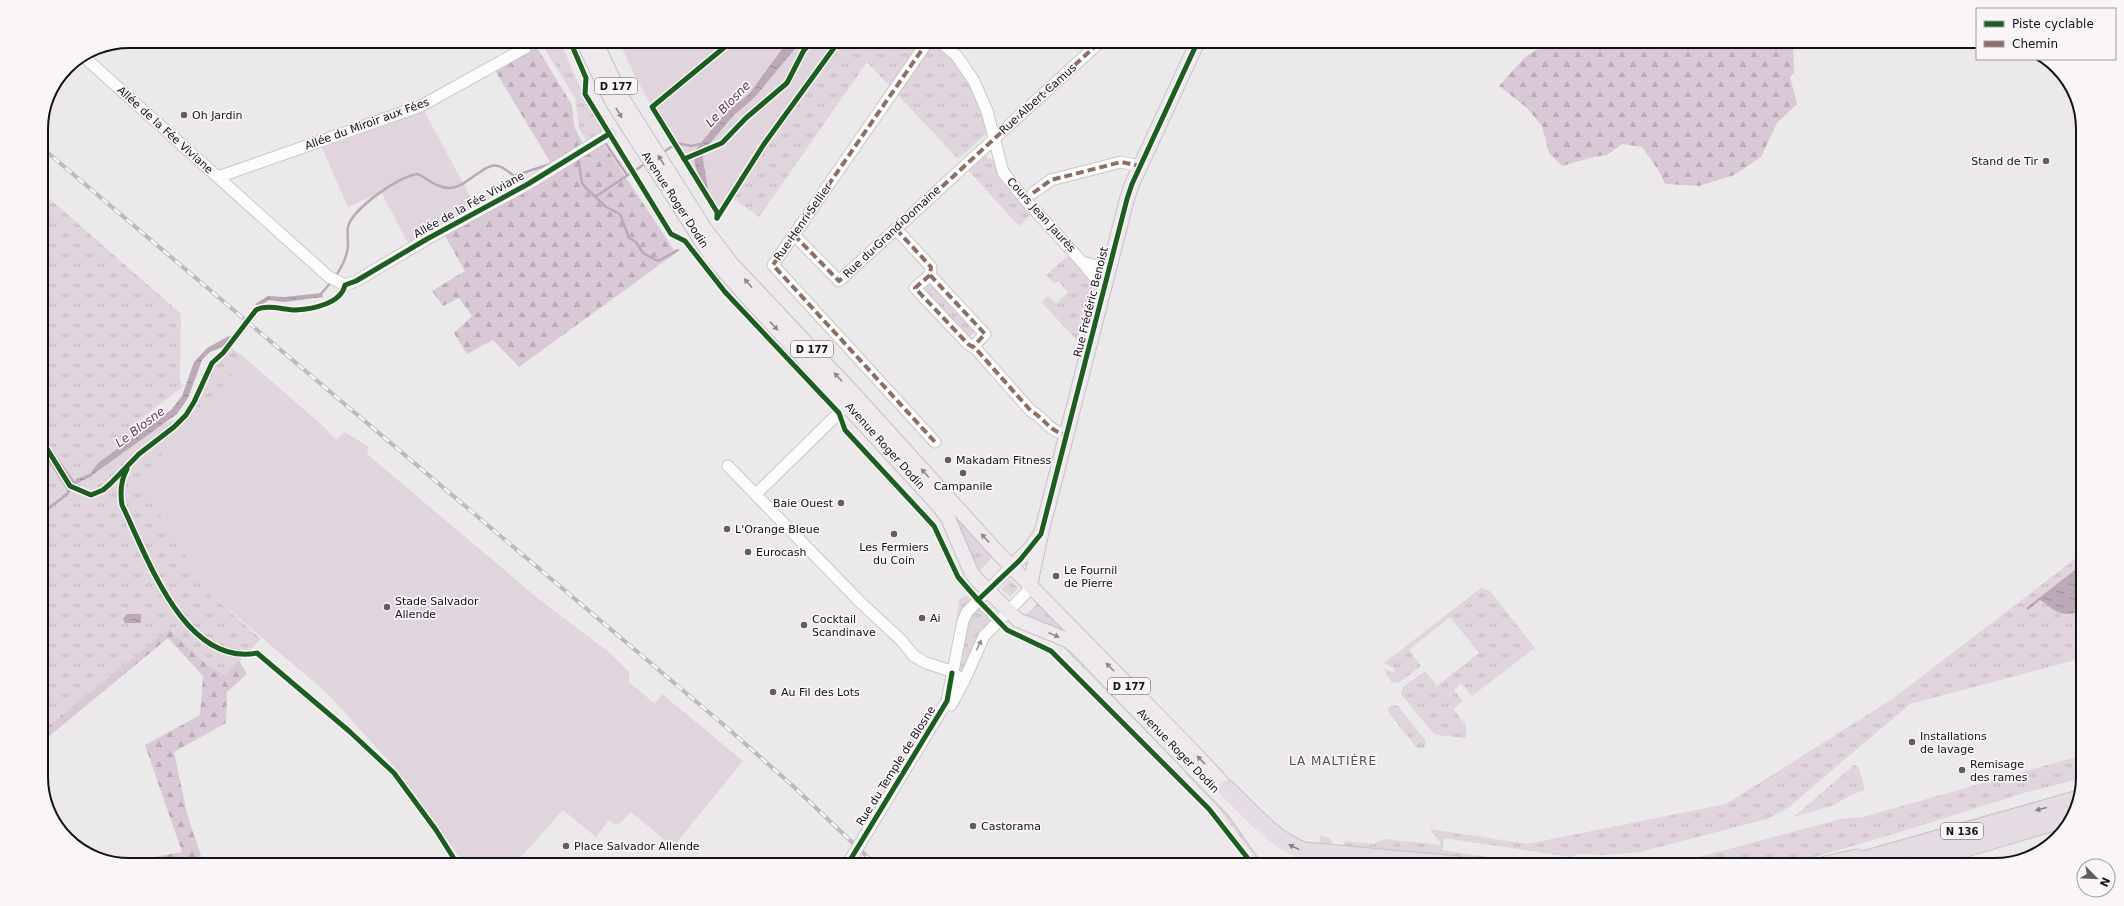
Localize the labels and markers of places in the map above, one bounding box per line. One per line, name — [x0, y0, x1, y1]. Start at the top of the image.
place label: Oh Jardin — [192, 109, 242, 122]
marker: Oh Jardin — [179, 110, 189, 120]
place label: Stand de Tir — [1971, 155, 2038, 168]
marker: Stand de Tir — [2041, 156, 2051, 166]
place label: Makadam Fitness — [956, 454, 1051, 467]
marker: Makadam Fitness — [943, 455, 953, 465]
marker: Campanile — [958, 468, 968, 478]
place label: Campanile — [934, 480, 993, 493]
place label: Baie Ouest — [773, 497, 834, 510]
marker: Baie Ouest — [836, 498, 846, 508]
place label: L'Orange Bleue — [735, 523, 820, 536]
marker: L'Orange Bleue — [722, 524, 732, 534]
marker: Les Fermiers du Coin — [889, 529, 899, 539]
place label: Les Fermiers du Coin — [859, 541, 929, 567]
place label: Eurocash — [756, 546, 806, 559]
marker: Eurocash — [743, 547, 753, 557]
place label: Le Fournil de Pierre — [1064, 564, 1117, 590]
marker: Le Fournil de Pierre — [1051, 571, 1061, 581]
place label: Stade Salvador Allende — [395, 595, 479, 621]
marker: Stade Salvador Allende — [382, 602, 392, 612]
place label: Ai — [930, 612, 941, 625]
place label: Cocktail Scandinave — [812, 613, 876, 639]
marker: Ai — [917, 613, 927, 623]
marker: Cocktail Scandinave — [799, 620, 809, 630]
place label: Au Fil des Lots — [781, 686, 860, 699]
marker: Au Fil des Lots — [768, 687, 778, 697]
place label: Installations de lavage — [1920, 730, 1987, 756]
marker: Installations de lavage — [1907, 737, 1917, 747]
place label: Remisage des rames — [1970, 758, 2028, 784]
marker: Remisage des rames — [1957, 765, 1967, 775]
place label: Castorama — [981, 820, 1041, 833]
marker: Castorama — [968, 821, 978, 831]
place label: Place Salvador Allende — [574, 840, 700, 853]
marker: Place Salvador Allende — [561, 841, 571, 851]

